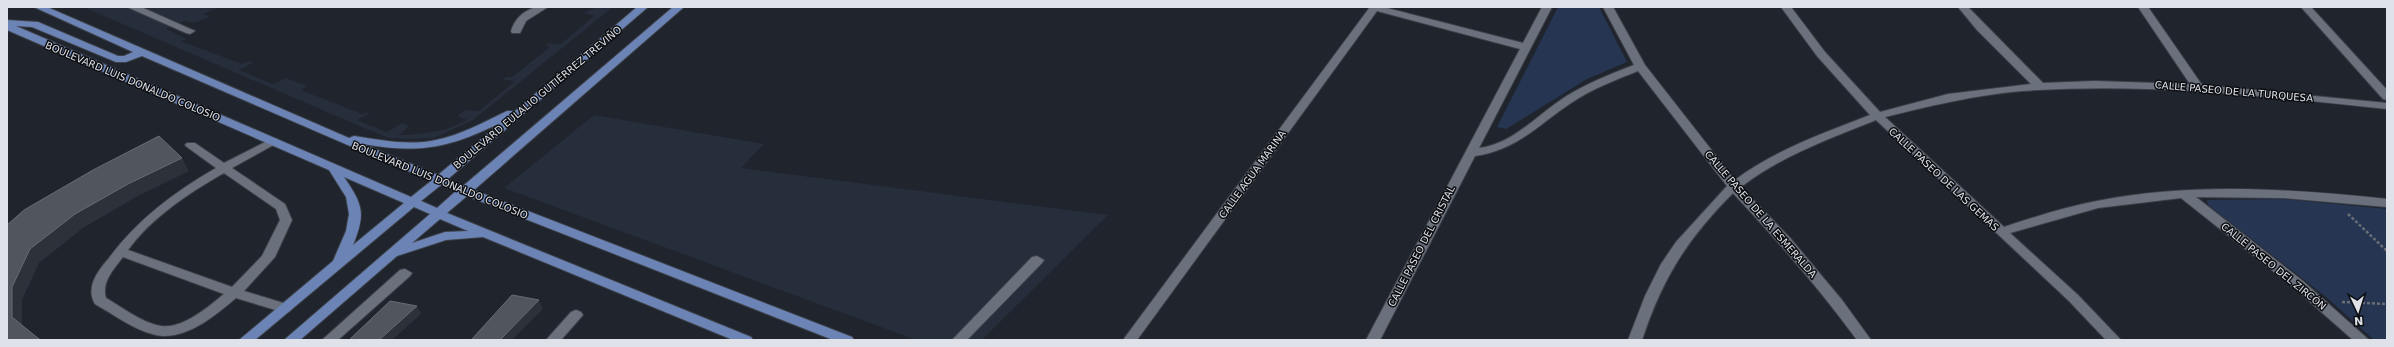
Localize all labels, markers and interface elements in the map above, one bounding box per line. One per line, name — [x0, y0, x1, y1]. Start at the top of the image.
street label: BOULEVARD EULALIO GUTIÉRREZ TREVIÑO — [451, 23, 624, 171]
street label: BOULEVARD LUIS DONALDO COLOSIO — [44, 40, 222, 123]
street label: CALLE PASEO DE LA TURQUESA — [2154, 79, 2314, 104]
street label: CALLE PASEO DE LAS GEMAS — [1887, 126, 2001, 233]
street label: CALLE AGUA MARINA — [1217, 128, 1288, 220]
street label: BOULEVARD LUIS DONALDO COLOSIO — [350, 140, 530, 221]
street label: CALLE PASEO DE LA ESMERALDA — [1703, 149, 1819, 280]
street label: CALLE PASEO DEL CRISTAL — [1386, 184, 1457, 308]
street label: CALLE PASEO DEL ZIRCÓN — [2219, 220, 2329, 312]
north arrow — [2338, 291, 2378, 331]
text: N — [2354, 314, 2364, 327]

